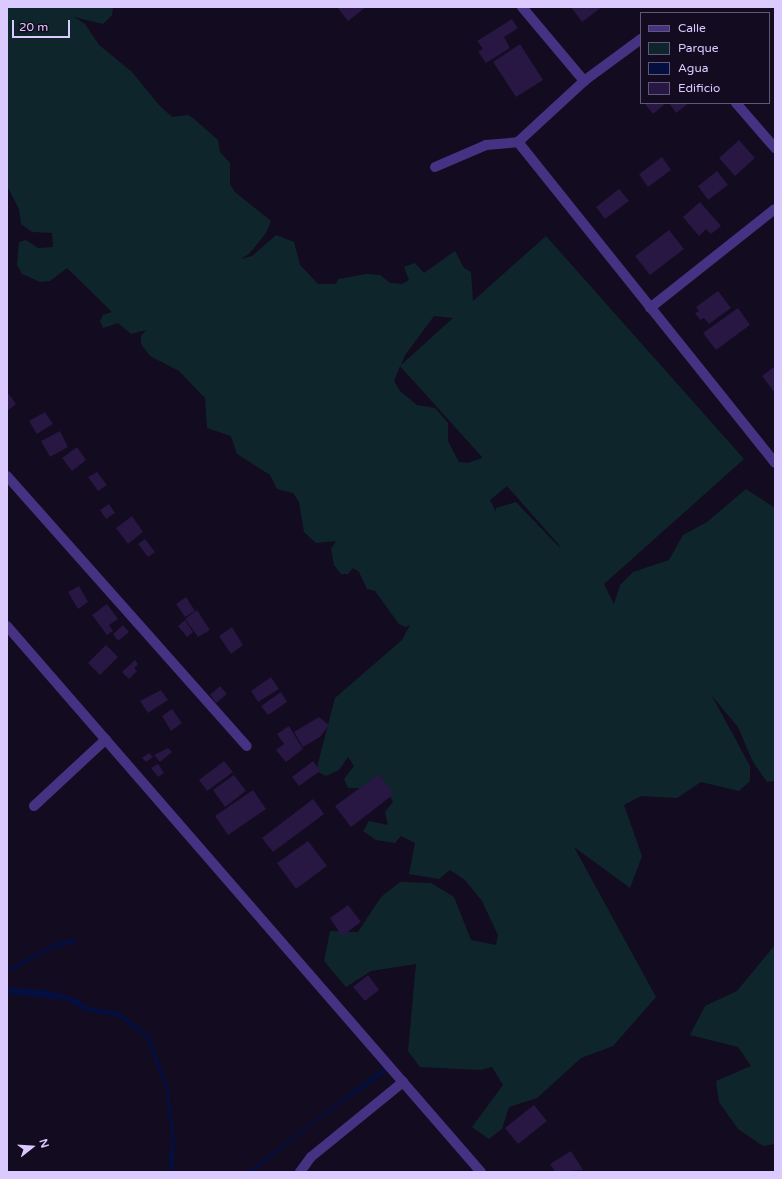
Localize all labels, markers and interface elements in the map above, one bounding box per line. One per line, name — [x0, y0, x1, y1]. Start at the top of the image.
scale bar — [14, 12, 72, 38]
legend — [640, 12, 770, 104]
text: 20 m — [19, 20, 48, 34]
text: Calle — [678, 21, 706, 35]
text: Parque — [678, 41, 719, 55]
text: Agua — [678, 61, 708, 75]
text: Edificio — [678, 81, 720, 95]
north arrow — [12, 1127, 52, 1167]
text: N — [36, 1137, 51, 1149]

